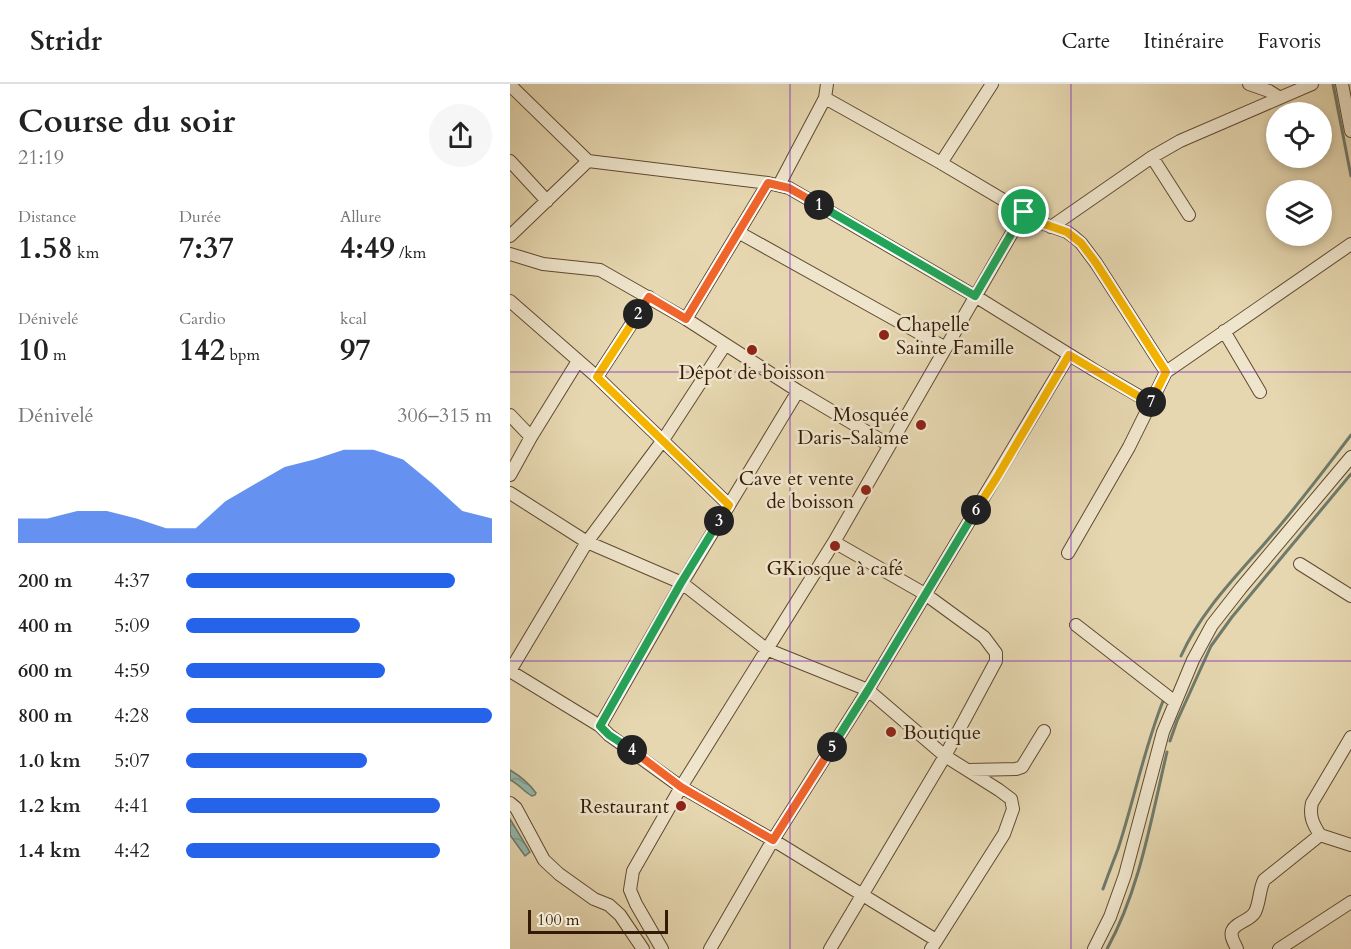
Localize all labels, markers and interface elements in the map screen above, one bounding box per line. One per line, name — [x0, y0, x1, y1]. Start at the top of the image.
text: Stridr — [30, 22, 102, 60]
text: Carte — [1061, 27, 1110, 56]
text: Itinéraire — [1143, 27, 1224, 56]
text: Favoris — [1257, 27, 1321, 56]
text: Course du soir — [18, 99, 235, 144]
map controls — [1266, 102, 1332, 246]
button: locate — [1266, 102, 1332, 168]
button: share — [429, 104, 492, 167]
text: 21:19 — [18, 144, 64, 171]
button: layers — [1266, 180, 1332, 246]
pin — [998, 186, 1049, 237]
pin: 1 — [804, 190, 834, 220]
text: 1 — [815, 194, 823, 216]
icon: arrive — [1007, 195, 1040, 228]
text: Distance — [18, 206, 76, 228]
text: Durée — [179, 206, 221, 228]
text: Allure — [340, 206, 381, 228]
text: 1.58 — [18, 228, 73, 269]
text: 7:37 — [179, 228, 234, 269]
text: 4:49 — [340, 228, 395, 269]
text: km — [73, 242, 99, 264]
text: /km — [395, 242, 426, 264]
pin: 2 — [623, 299, 653, 329]
text: 2 — [634, 303, 642, 325]
text: Dénivelé — [18, 308, 79, 330]
text: Cardio — [179, 308, 226, 330]
text: kcal — [340, 308, 367, 330]
place label: Chapelle Sainte Famille — [896, 311, 1014, 361]
marker: Chapelle Sainte Famille — [877, 328, 891, 342]
text: 10 — [18, 330, 49, 371]
text: 142 — [179, 330, 225, 371]
text: 97 — [340, 330, 371, 371]
marker: Dêpot de boisson — [745, 343, 759, 357]
text: m — [49, 344, 67, 366]
text: bpm — [225, 344, 260, 366]
place label: Dêpot de boisson — [679, 359, 826, 386]
pin: 7 — [1136, 387, 1166, 417]
text: 7 — [1147, 391, 1155, 413]
place label: Mosquée Daris-Salame — [797, 401, 909, 451]
text: Dénivelé — [18, 402, 94, 429]
text: 306–315 m — [397, 402, 492, 429]
marker: Mosquée Daris-Salame — [914, 418, 928, 432]
place label: Cave et vente de boisson — [739, 465, 855, 515]
marker: Cave et vente de boisson — [859, 483, 873, 497]
pin: 6 — [961, 495, 991, 525]
text: 6 — [972, 499, 980, 521]
pin: 3 — [704, 506, 734, 536]
text: 3 — [715, 510, 723, 532]
marker: GKiosque à café — [828, 539, 842, 553]
place label: GKiosque à café — [767, 555, 903, 582]
text: 200 m — [18, 567, 73, 594]
text: 4:37 — [114, 567, 150, 594]
text: 400 m — [18, 612, 73, 639]
text: 5:09 — [114, 612, 150, 639]
text: 600 m — [18, 657, 73, 684]
text: 4:59 — [114, 657, 150, 684]
text: 800 m — [18, 702, 73, 729]
text: 4:28 — [114, 702, 150, 729]
place label: Boutique — [903, 719, 981, 746]
marker: Boutique — [884, 725, 898, 739]
pin: 5 — [817, 732, 847, 762]
pin: 4 — [617, 735, 647, 765]
text: 5 — [828, 736, 836, 758]
text: 4 — [628, 739, 636, 761]
text: 1.0 km — [18, 747, 81, 774]
text: 5:07 — [114, 747, 150, 774]
text: 1.2 km — [18, 792, 81, 819]
text: 4:41 — [114, 792, 150, 819]
place label: Restaurant — [580, 793, 670, 820]
marker: Restaurant — [674, 799, 688, 813]
text: 1.4 km — [18, 837, 81, 864]
text: 4:42 — [114, 837, 150, 864]
scale bar — [528, 907, 668, 934]
text: 100 m — [537, 909, 579, 931]

